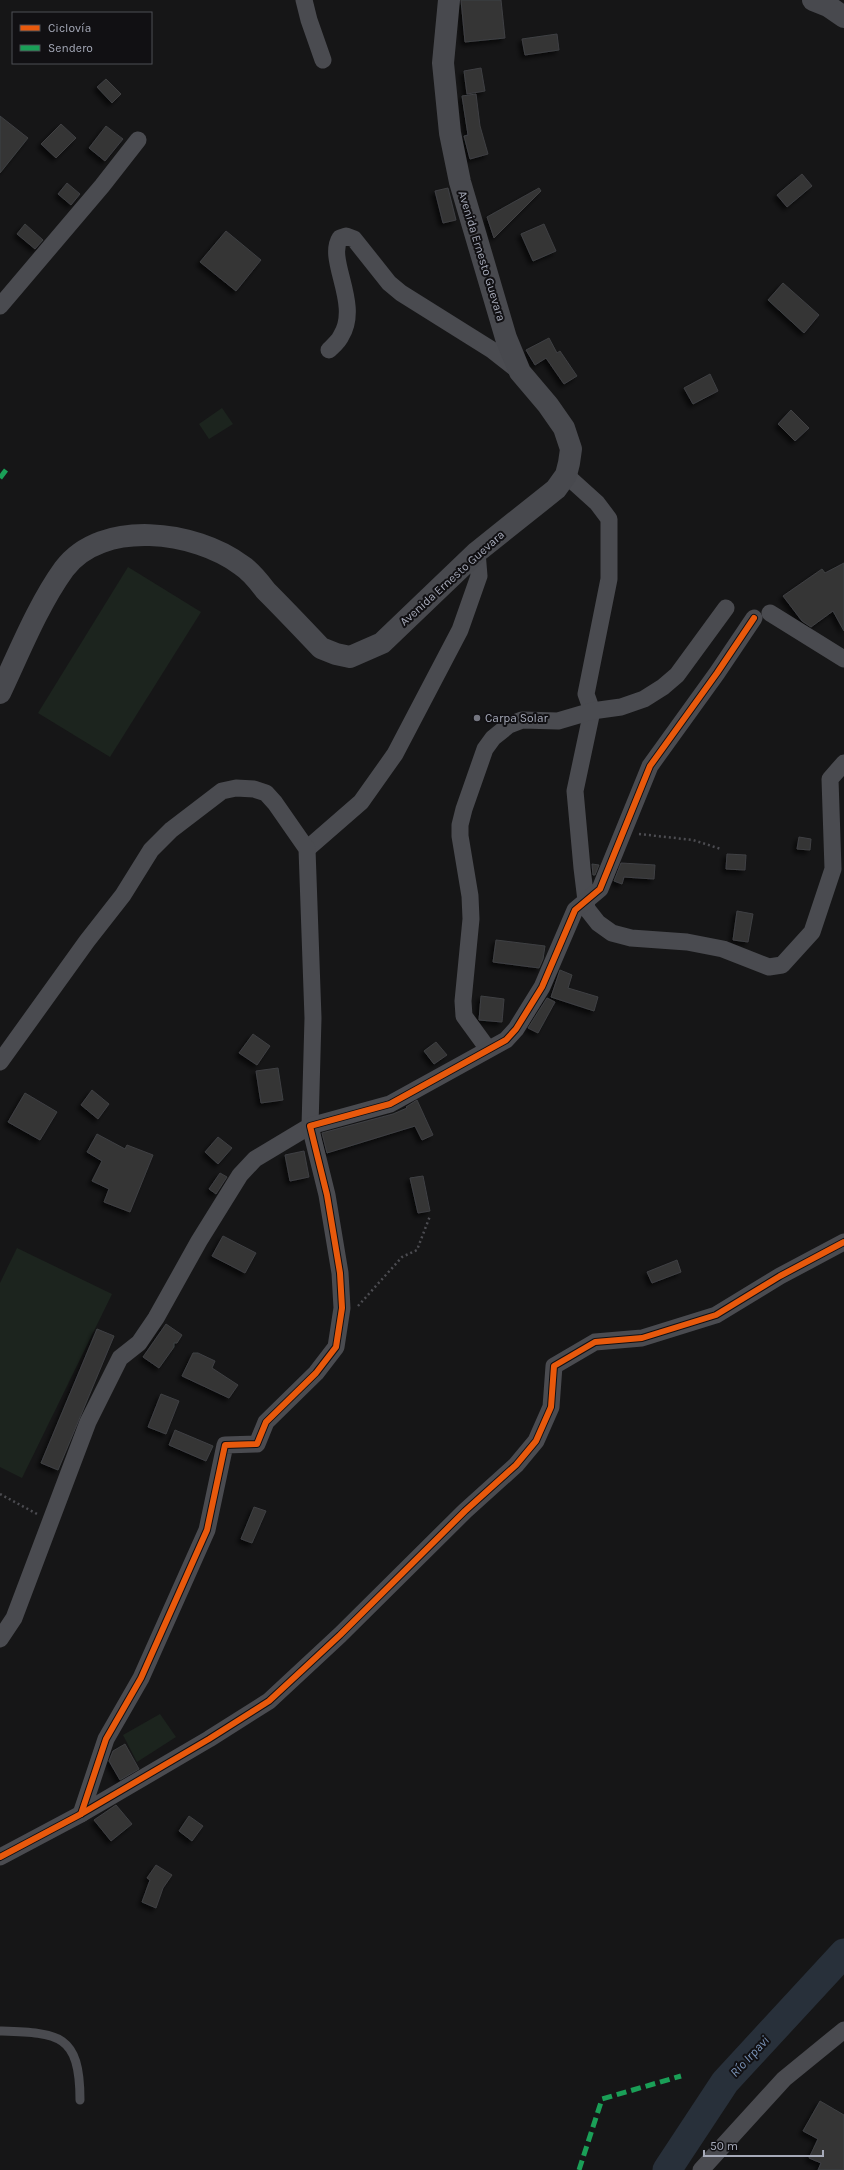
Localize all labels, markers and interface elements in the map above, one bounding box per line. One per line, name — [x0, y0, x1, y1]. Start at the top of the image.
legend — [12, 12, 152, 64]
text: Ciclovía — [48, 21, 91, 35]
text: Sendero — [48, 41, 93, 55]
street label: Avenida Ernesto Guevara — [455, 189, 509, 323]
street label: Avenida Ernesto Guevara — [397, 527, 507, 629]
place label: Carpa Solar — [485, 711, 549, 725]
marker: Carpa Solar — [472, 713, 482, 723]
water label: Río Irpavi — [727, 2032, 772, 2080]
scale bar — [704, 2132, 823, 2158]
text: 50 m — [710, 2139, 738, 2153]

